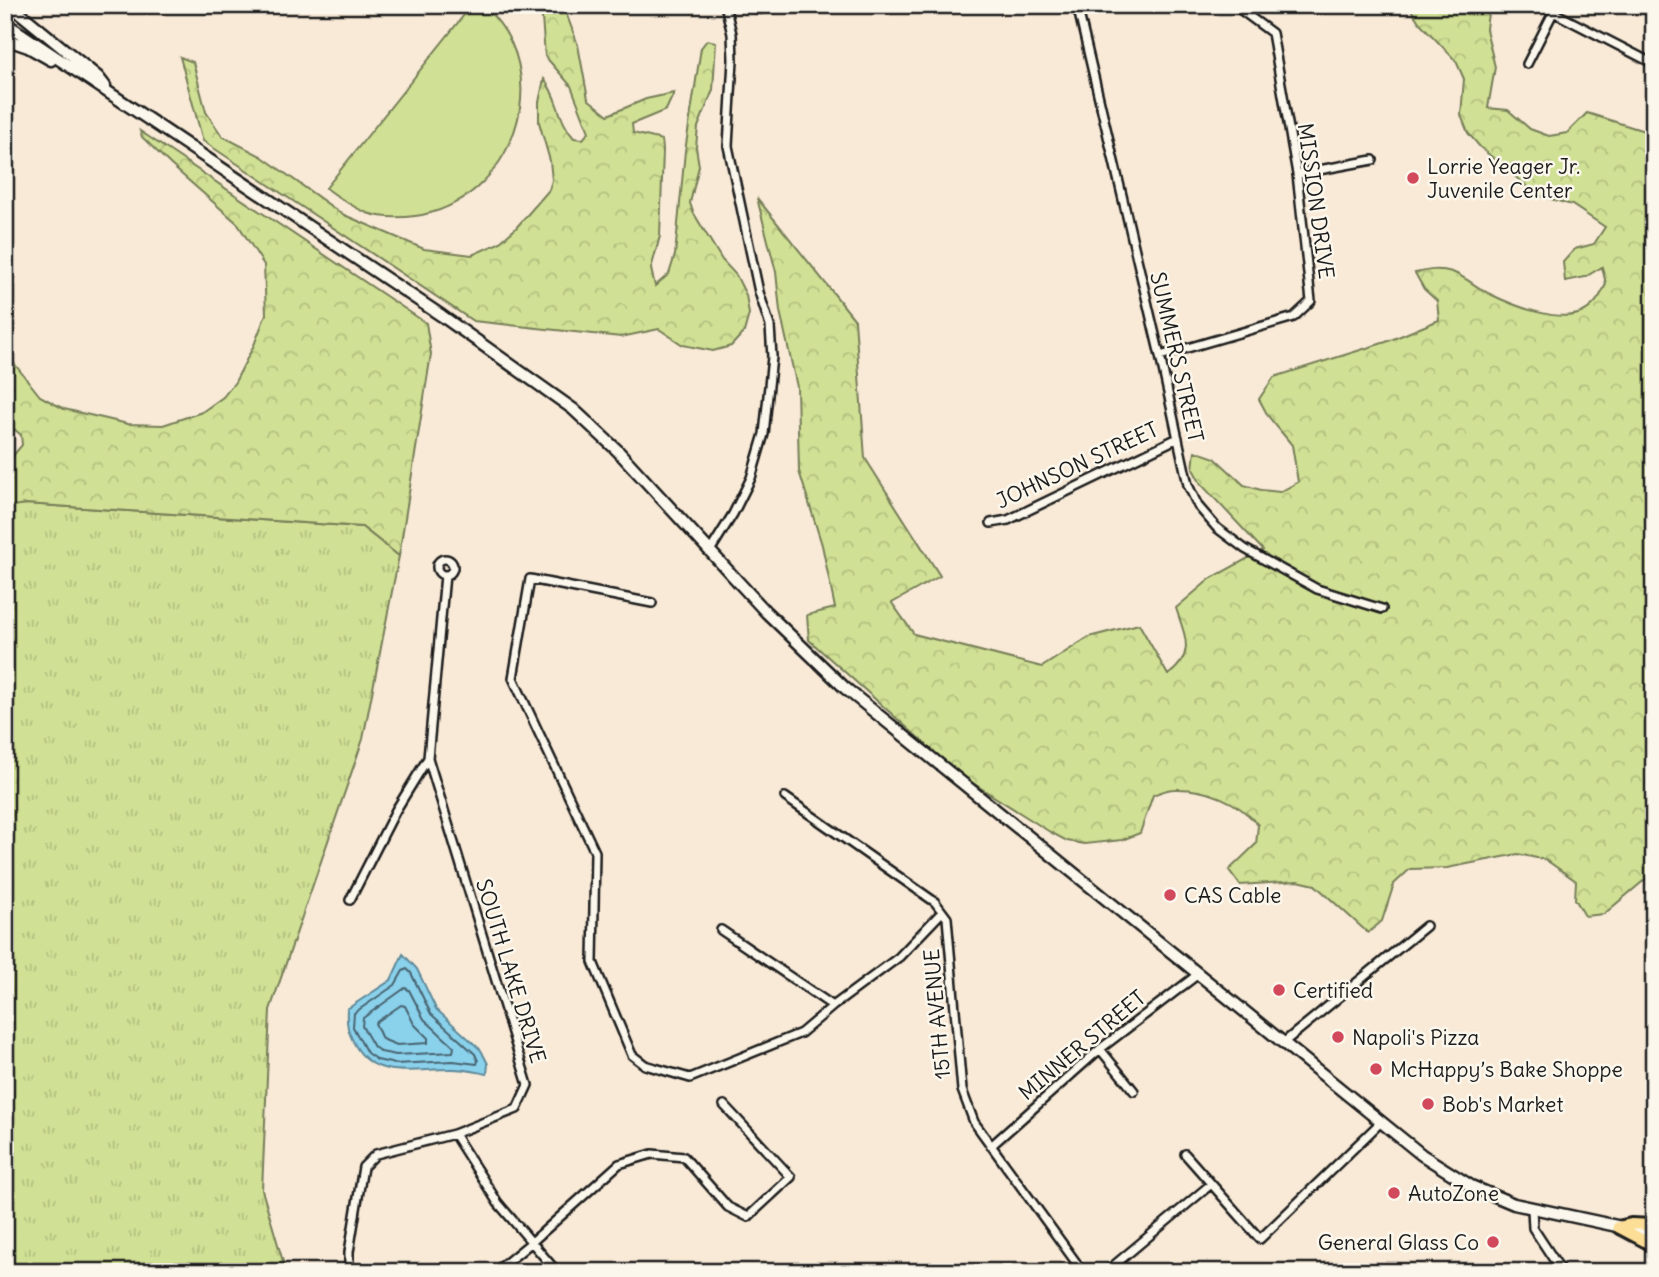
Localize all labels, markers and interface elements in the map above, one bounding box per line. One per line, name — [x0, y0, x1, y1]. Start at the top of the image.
street label: MISSION DRIVE — [1292, 121, 1340, 281]
place label: Lorrie Yeager Jr. Juvenile Center — [1427, 153, 1580, 204]
marker: Lorrie Yeager Jr. Juvenile Center — [1405, 170, 1421, 186]
street label: SUMMERS STREET — [1144, 269, 1210, 445]
street label: JOHNSON STREET — [992, 416, 1162, 514]
street label: SOUTH LAKE DRIVE — [470, 876, 552, 1066]
place label: CAS Cable — [1184, 882, 1281, 909]
marker: CAS Cable — [1162, 887, 1178, 903]
street label: 15TH AVENUE — [918, 948, 956, 1080]
place label: Certified — [1293, 977, 1373, 1004]
marker: Certified — [1271, 982, 1287, 998]
street label: MINNER STREET — [1013, 984, 1151, 1106]
place label: Napoli's Pizza — [1352, 1024, 1479, 1051]
marker: Napoli's Pizza — [1330, 1029, 1346, 1045]
place label: McHappy’s Bake Shoppe — [1390, 1056, 1623, 1083]
marker: McHappy’s Bake Shoppe — [1368, 1061, 1384, 1077]
place label: Bob's Market — [1442, 1091, 1564, 1118]
marker: Bob's Market — [1420, 1096, 1436, 1112]
place label: AutoZone — [1408, 1180, 1499, 1207]
marker: AutoZone — [1386, 1185, 1402, 1201]
place label: General Glass Co — [1318, 1229, 1479, 1256]
marker: General Glass Co — [1485, 1234, 1501, 1250]

